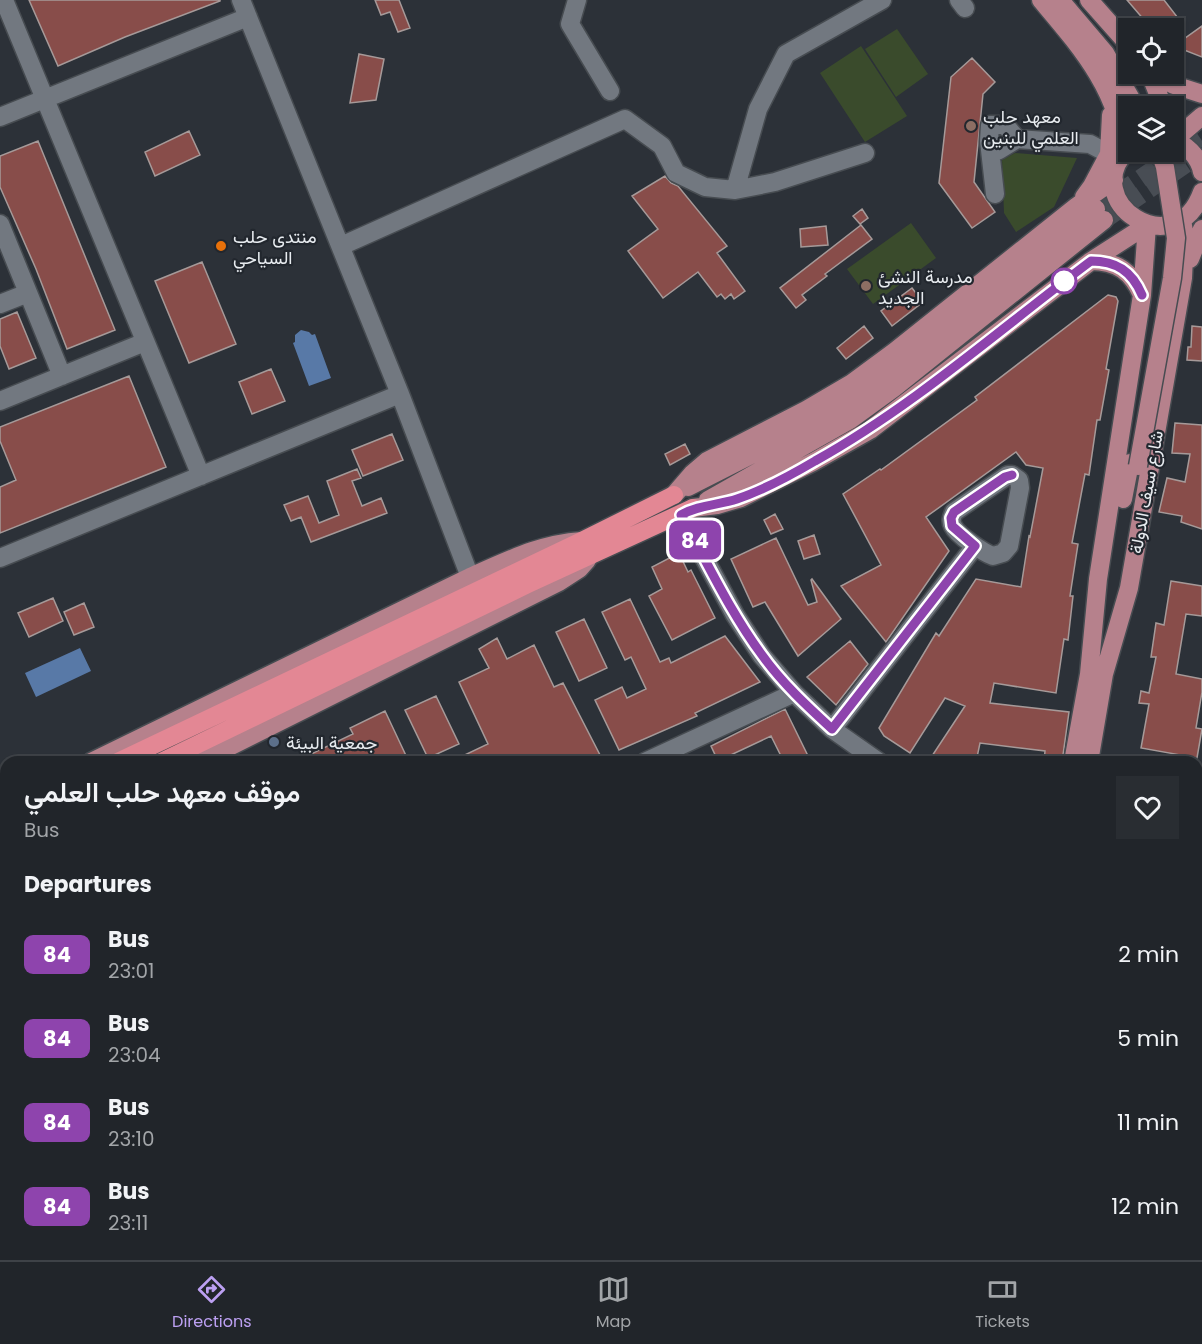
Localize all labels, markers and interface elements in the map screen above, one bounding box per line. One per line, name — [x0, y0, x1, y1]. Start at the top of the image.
map controls — [1118, 18, 1184, 162]
button: locate — [1118, 18, 1184, 84]
button: layers — [1118, 96, 1184, 162]
place label: معهد حلب العلمي للبنين — [983, 104, 1079, 153]
marker: معهد حلب العلمي للبنين — [964, 119, 978, 133]
place label: منتدى حلب السياحي — [233, 224, 317, 273]
marker: منتدى حلب السياحي — [214, 239, 228, 253]
place label: مدرسة النشئ الجديد — [878, 264, 973, 310]
unlabelled marker — [1051, 268, 1077, 294]
marker: مدرسة النشئ الجديد — [859, 279, 873, 293]
street label: شارع سيف الدولة — [1123, 428, 1169, 556]
line badge: 84 — [668, 520, 722, 560]
text: 84 — [681, 526, 709, 555]
place label: جمعية البيئة — [286, 730, 377, 755]
marker: جمعية البيئة — [267, 735, 281, 749]
text: موقف معهد حلب العلمي — [24, 773, 300, 812]
button: heart — [1116, 776, 1179, 839]
text: Bus — [24, 816, 60, 844]
text: Departures — [24, 869, 152, 900]
text: Bus — [108, 924, 150, 955]
text: 2 min — [1118, 939, 1179, 970]
text: 84 — [43, 940, 71, 969]
text: 23:01 — [108, 957, 155, 985]
text: Bus — [108, 1008, 150, 1039]
text: 5 min — [1117, 1023, 1179, 1054]
text: 84 — [43, 1024, 71, 1053]
text: 23:04 — [108, 1041, 161, 1069]
text: Bus — [108, 1092, 150, 1123]
text: 11 min — [1117, 1107, 1179, 1138]
text: 84 — [43, 1108, 71, 1137]
text: 23:10 — [108, 1125, 155, 1153]
text: Bus — [108, 1176, 150, 1207]
text: 12 min — [1111, 1191, 1179, 1222]
text: 84 — [43, 1192, 71, 1221]
text: 23:11 — [108, 1209, 148, 1237]
tab: Directions — [172, 1273, 252, 1334]
tab: Map — [596, 1273, 631, 1334]
tab: Tickets — [975, 1273, 1030, 1334]

